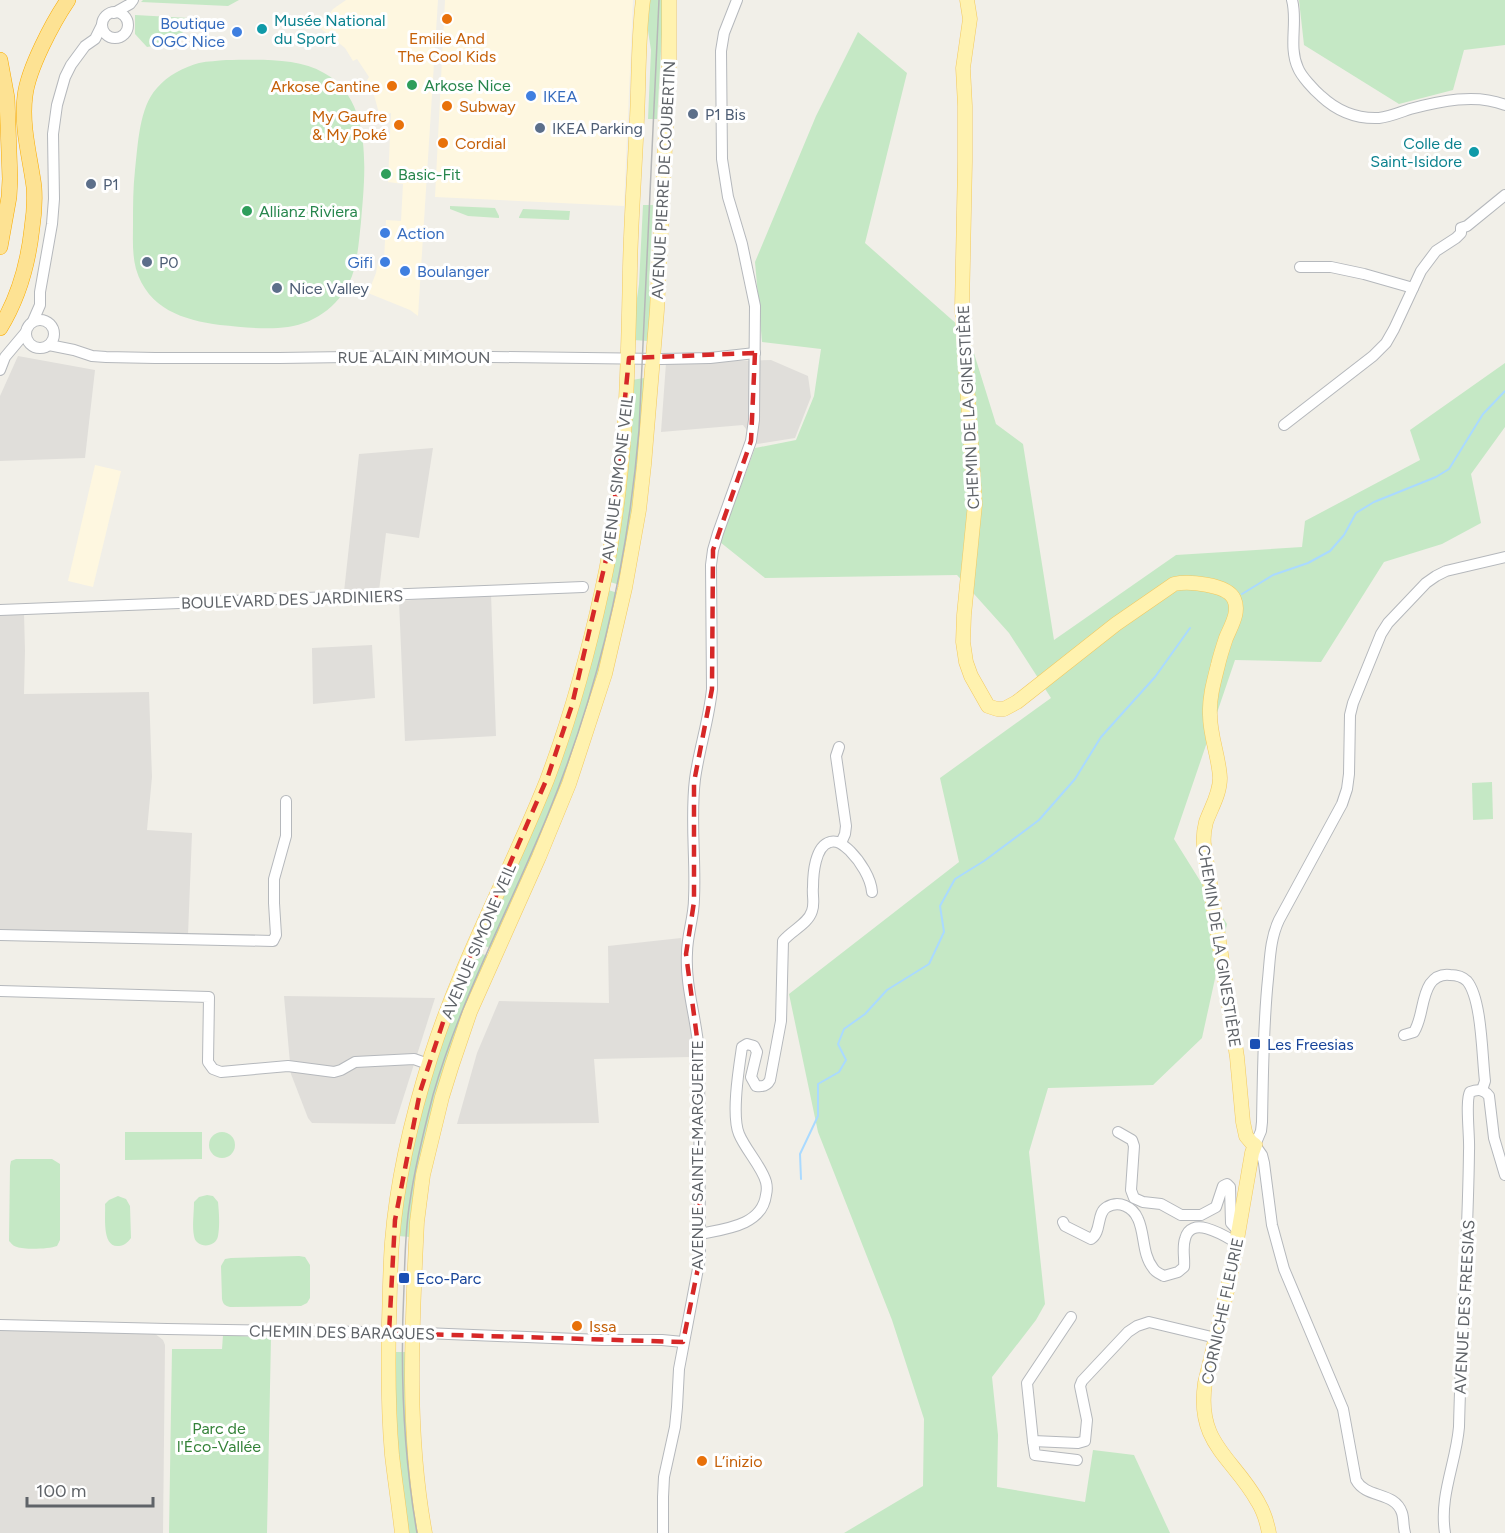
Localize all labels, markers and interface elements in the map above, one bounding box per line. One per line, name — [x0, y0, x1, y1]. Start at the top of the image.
place label: Musée National du Sport — [274, 11, 386, 48]
marker: Emilie And The Cool Kids — [440, 12, 454, 26]
place label: Boutique OGC Nice — [151, 14, 225, 51]
marker: Musée National du Sport — [255, 22, 269, 36]
marker: Boutique OGC Nice — [230, 25, 244, 39]
place label: Emilie And The Cool Kids — [398, 29, 496, 66]
street label: AVENUE PIERRE DE COUBERTIN — [648, 60, 679, 300]
place label: Arkose Nice — [424, 76, 511, 95]
place label: Arkose Cantine — [271, 77, 380, 96]
marker: Arkose Nice — [405, 78, 419, 92]
marker: Arkose Cantine — [385, 79, 399, 93]
place label: IKEA — [543, 87, 578, 106]
marker: IKEA — [524, 89, 538, 103]
place label: Subway — [459, 97, 516, 116]
marker: Subway — [440, 99, 454, 113]
place label: P1 Bis — [705, 105, 746, 124]
place label: My Gaufre & My Poké — [312, 107, 387, 144]
marker: P1 Bis — [686, 107, 700, 121]
marker: My Gaufre & My Poké — [392, 118, 406, 132]
place label: IKEA Parking — [552, 119, 643, 138]
marker: IKEA Parking — [533, 121, 547, 135]
place label: Cordial — [455, 134, 506, 153]
place label: Colle de Saint-Isidore — [1370, 134, 1462, 171]
marker: Cordial — [436, 136, 450, 150]
marker: Colle de Saint-Isidore — [1467, 145, 1481, 159]
place label: Basic-Fit — [398, 165, 461, 184]
marker: Basic-Fit — [379, 167, 393, 181]
place label: P1 — [103, 175, 119, 194]
marker: P1 — [84, 177, 98, 191]
place label: Allianz Riviera — [259, 202, 358, 221]
marker: Allianz Riviera — [240, 204, 254, 218]
place label: Action — [397, 224, 444, 243]
marker: Action — [378, 226, 392, 240]
place label: P0 — [159, 253, 179, 272]
place label: Gifi — [348, 253, 373, 272]
marker: P0 — [140, 255, 154, 269]
marker: Gifi — [378, 255, 392, 269]
place label: Boulanger — [417, 262, 490, 281]
marker: Boulanger — [398, 264, 412, 278]
place label: Nice Valley — [289, 279, 370, 298]
marker: Nice Valley — [270, 281, 284, 295]
street label: CHEMIN DE LA GINESTIÈRE — [954, 304, 983, 510]
street label: RUE ALAIN MIMOUN — [338, 348, 490, 367]
street label: AVENUE SIMONE VEIL — [598, 393, 637, 562]
street label: BOULEVARD DES JARDINIERS — [181, 586, 404, 613]
street label: CHEMIN DE LA GINESTIÈRE — [1194, 843, 1245, 1049]
street label: AVENUE SIMONE VEIL — [437, 860, 520, 1022]
place label: Les Freesias — [1267, 1035, 1354, 1054]
marker: Les Freesias — [1248, 1037, 1262, 1051]
street label: AVENUE SAINTE-MARGUERITE — [688, 1040, 707, 1270]
street label: AVENUE DES FREESIAS — [1450, 1219, 1479, 1395]
street label: CORNICHE FLEURIE — [1198, 1236, 1247, 1386]
place label: Eco-Parc — [416, 1269, 482, 1288]
marker: Eco-Parc — [397, 1271, 411, 1285]
place label: Issa — [589, 1317, 616, 1336]
marker: Issa — [570, 1319, 584, 1333]
street label: CHEMIN DES BARAQUES — [249, 1321, 435, 1344]
park label: Parc de l'Éco-Vallée — [177, 1419, 261, 1456]
place label: L’inizio — [714, 1452, 762, 1471]
marker: L’inizio — [695, 1454, 709, 1468]
scale bar — [27, 1470, 153, 1508]
text: 100 m — [36, 1480, 86, 1502]

